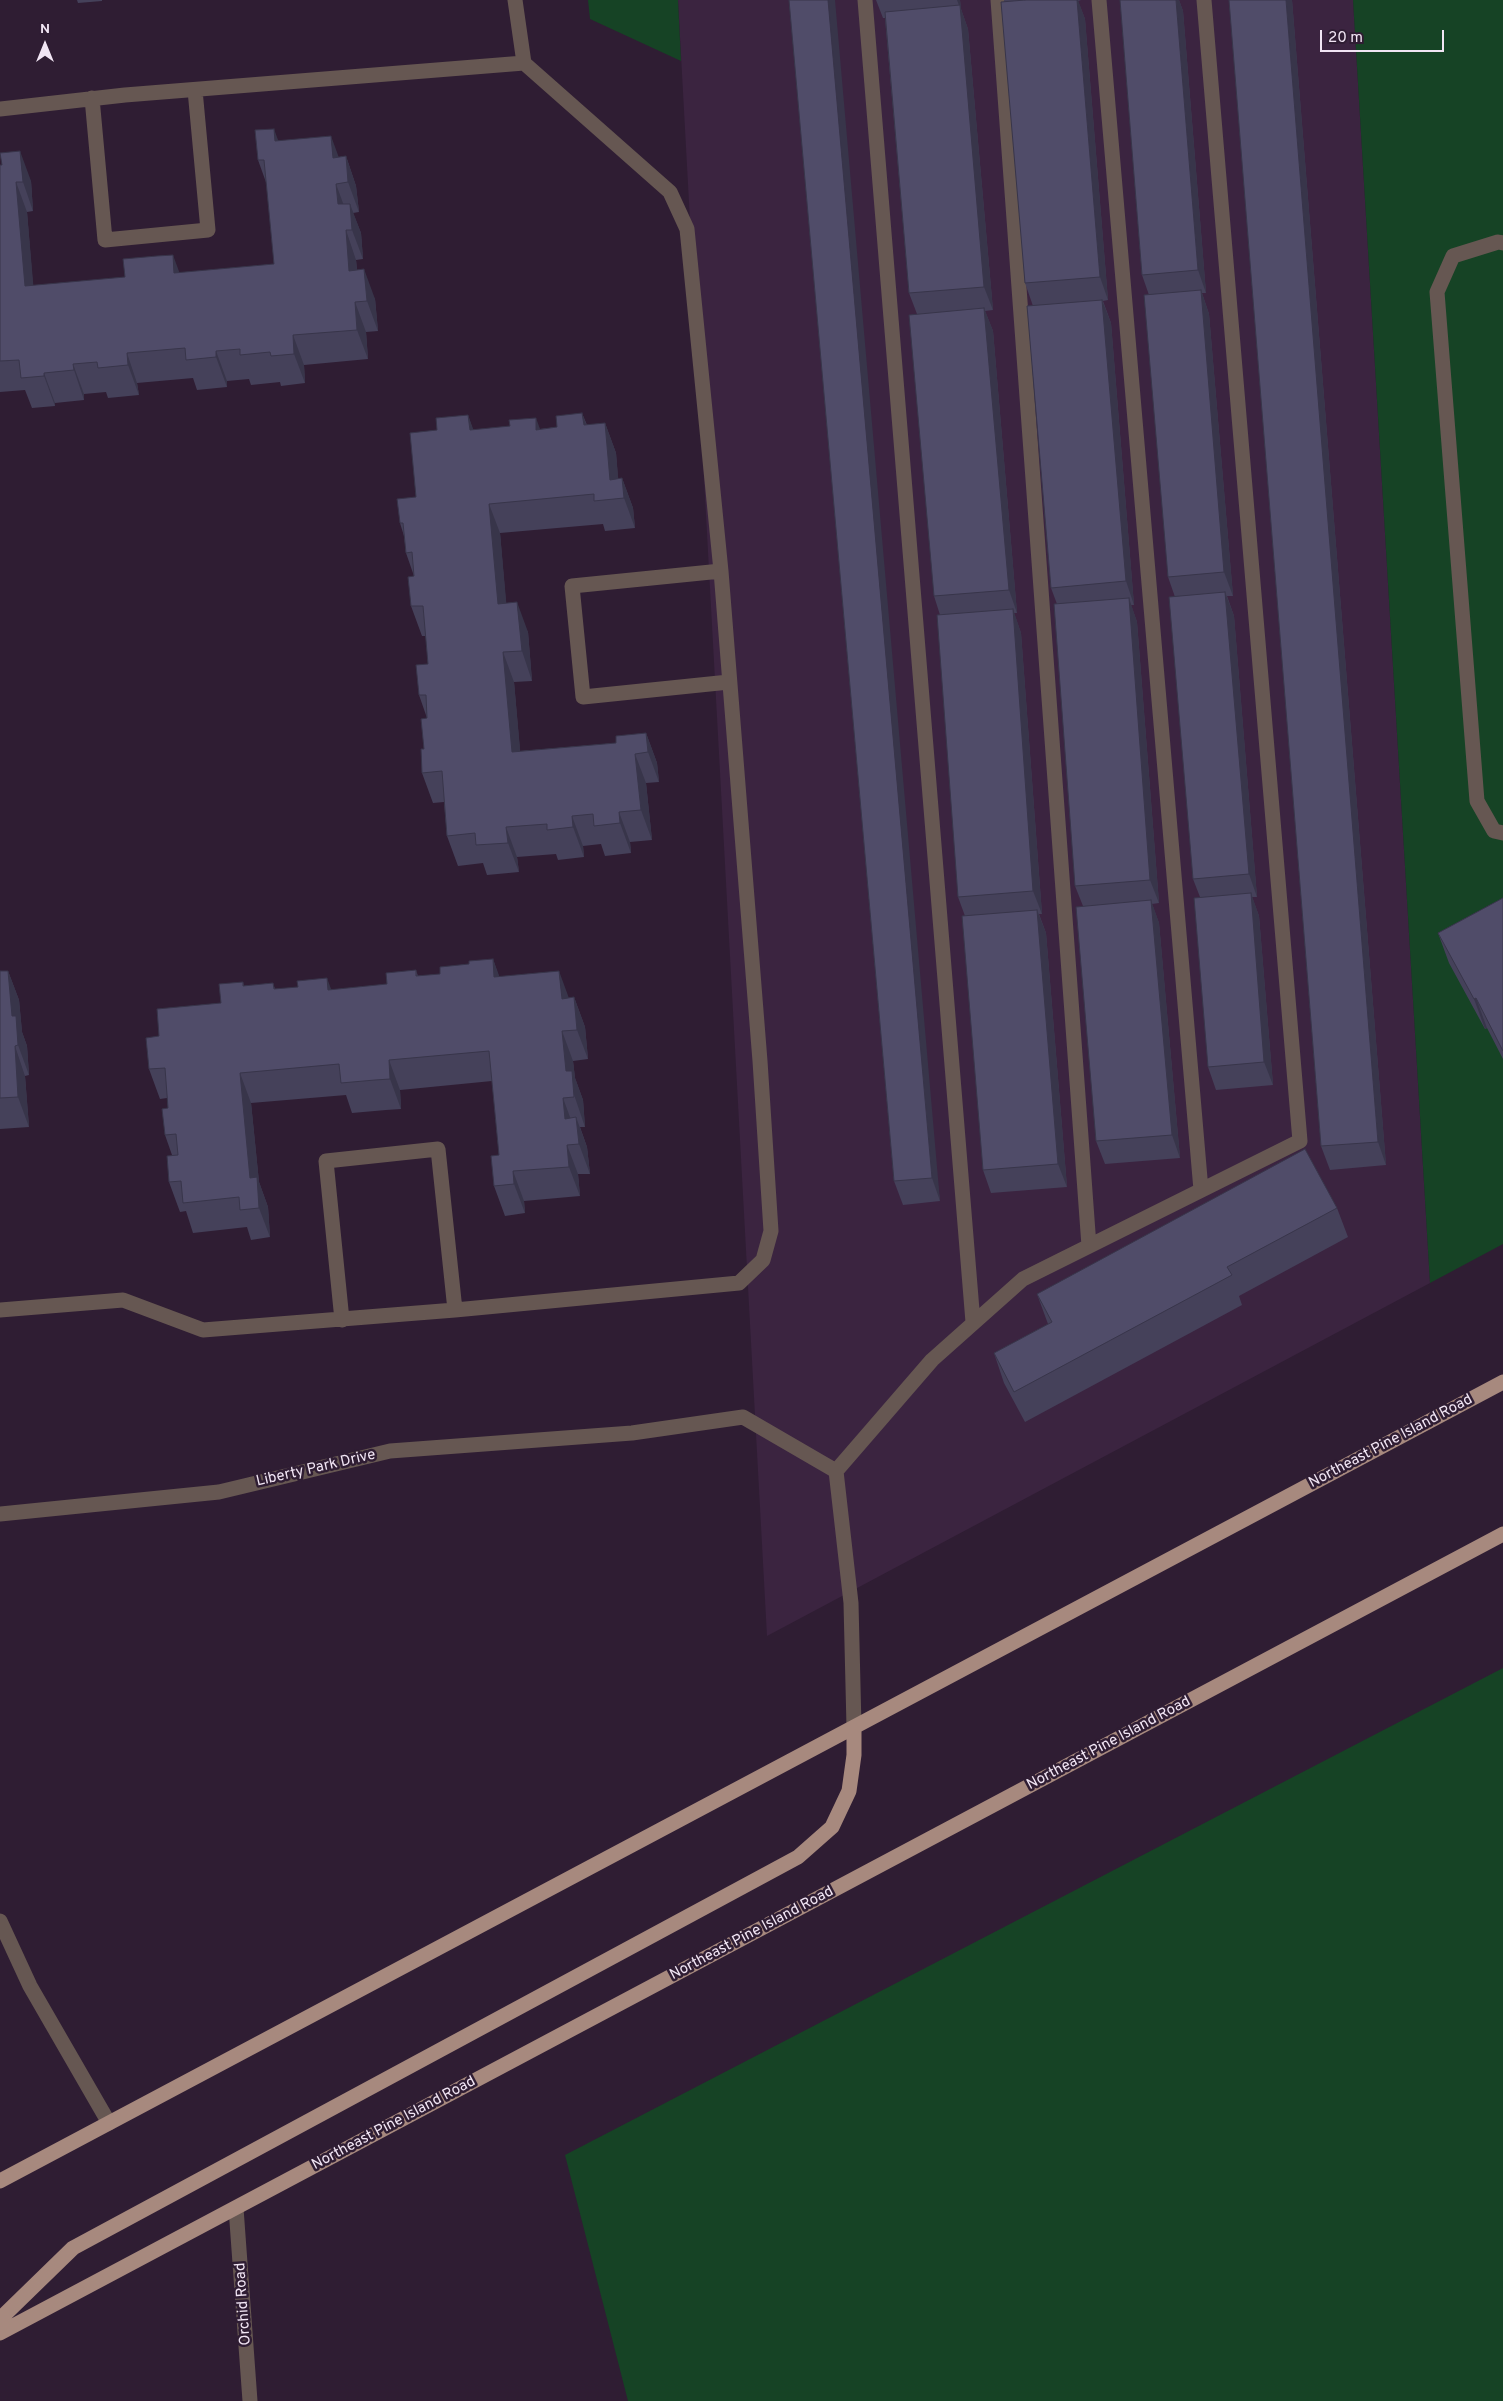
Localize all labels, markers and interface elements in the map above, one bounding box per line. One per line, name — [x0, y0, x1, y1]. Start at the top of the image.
north arrow — [20, 20, 70, 70]
scale bar — [1323, 20, 1447, 52]
text: N — [40, 21, 50, 38]
text: 20 m — [1328, 29, 1363, 48]
street label: Northeast Pine Island Road — [1306, 1391, 1476, 1493]
street label: Liberty Park Drive — [255, 1447, 377, 1491]
street label: Northeast Pine Island Road — [1024, 1693, 1194, 1795]
street label: Northeast Pine Island Road — [667, 1883, 837, 1985]
street label: Northeast Pine Island Road — [309, 2073, 479, 2175]
street label: Orchid Road — [232, 2262, 256, 2346]

